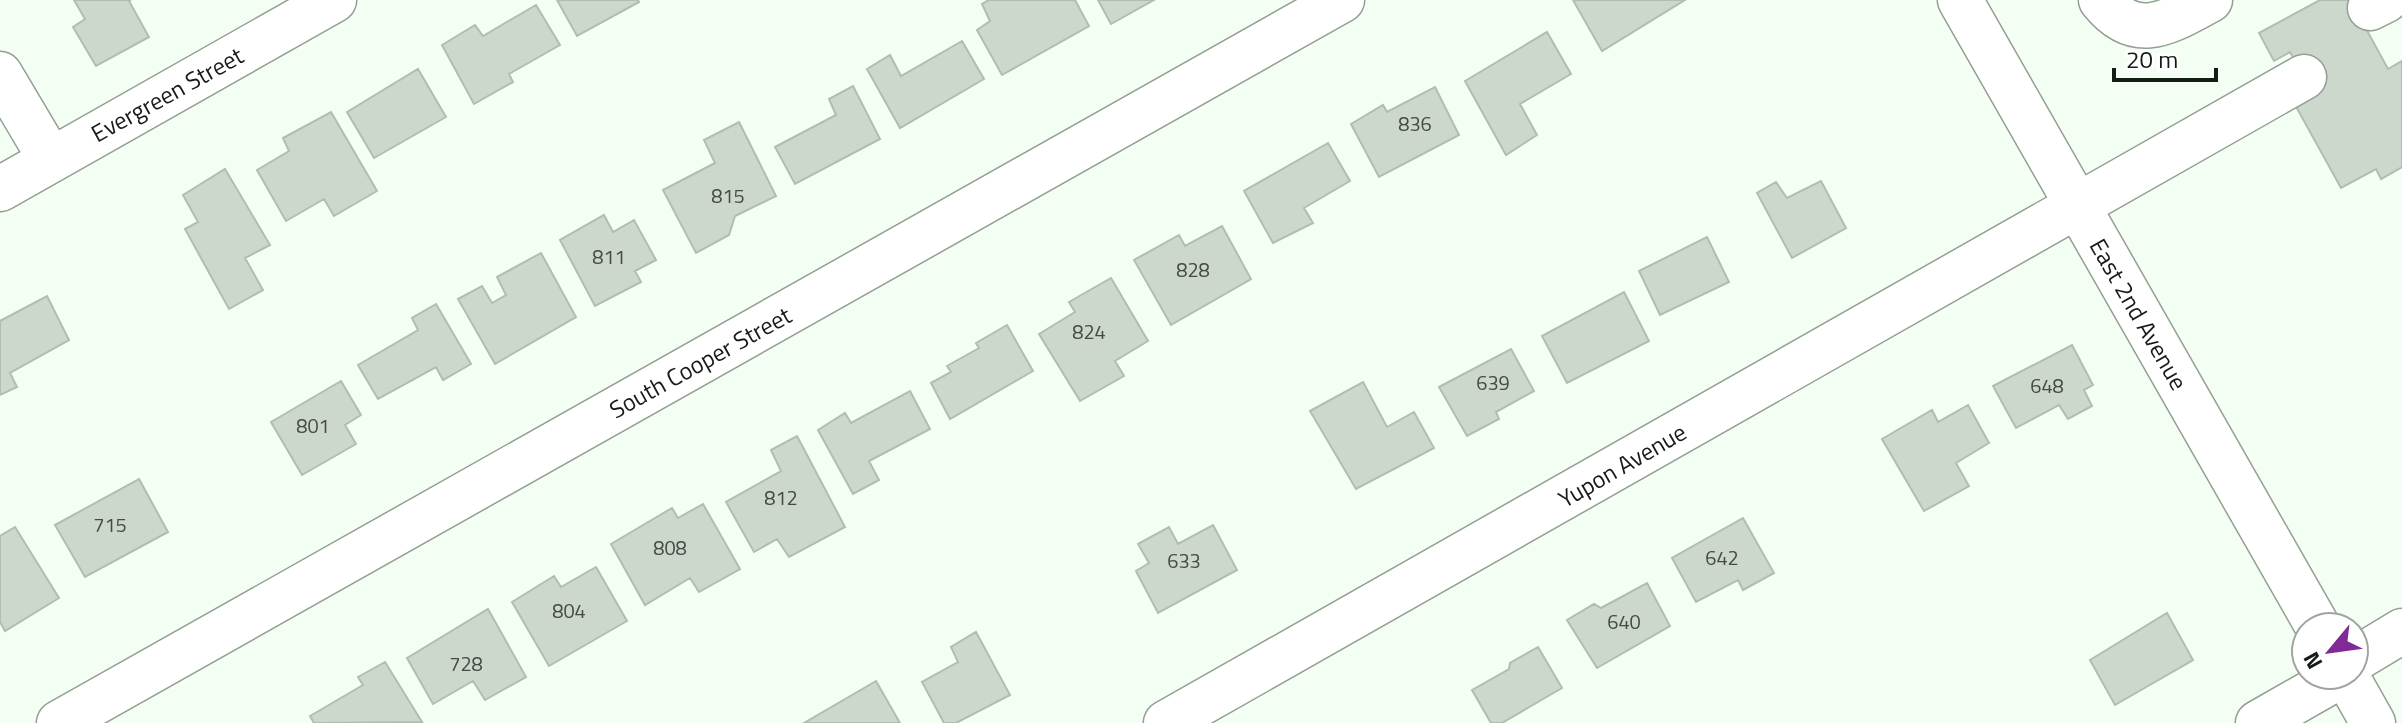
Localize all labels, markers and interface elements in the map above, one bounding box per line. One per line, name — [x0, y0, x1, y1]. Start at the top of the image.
scale bar — [2114, 32, 2216, 82]
street label: Evergreen Street — [84, 37, 250, 151]
text: 20 m — [2126, 41, 2178, 77]
house number: 836 — [1398, 108, 1432, 139]
house number: 815 — [711, 180, 745, 211]
street label: East 2nd Avenue — [2081, 232, 2197, 396]
house number: 811 — [592, 241, 626, 272]
house number: 828 — [1176, 254, 1210, 285]
street label: South Cooper Street — [602, 297, 798, 427]
house number: 824 — [1072, 316, 1106, 347]
house number: 639 — [1476, 367, 1510, 398]
house number: 648 — [2030, 370, 2064, 401]
house number: 801 — [296, 410, 330, 441]
street label: Yupon Avenue — [1551, 414, 1693, 516]
house number: 812 — [764, 482, 798, 513]
house number: 715 — [93, 509, 127, 540]
house number: 808 — [653, 532, 687, 563]
house number: 642 — [1705, 542, 1739, 573]
house number: 633 — [1167, 545, 1201, 576]
house number: 804 — [552, 595, 586, 626]
house number: 640 — [1607, 606, 1641, 637]
north arrow — [2290, 611, 2370, 691]
text: N — [2294, 646, 2331, 676]
house number: 728 — [449, 648, 483, 679]

